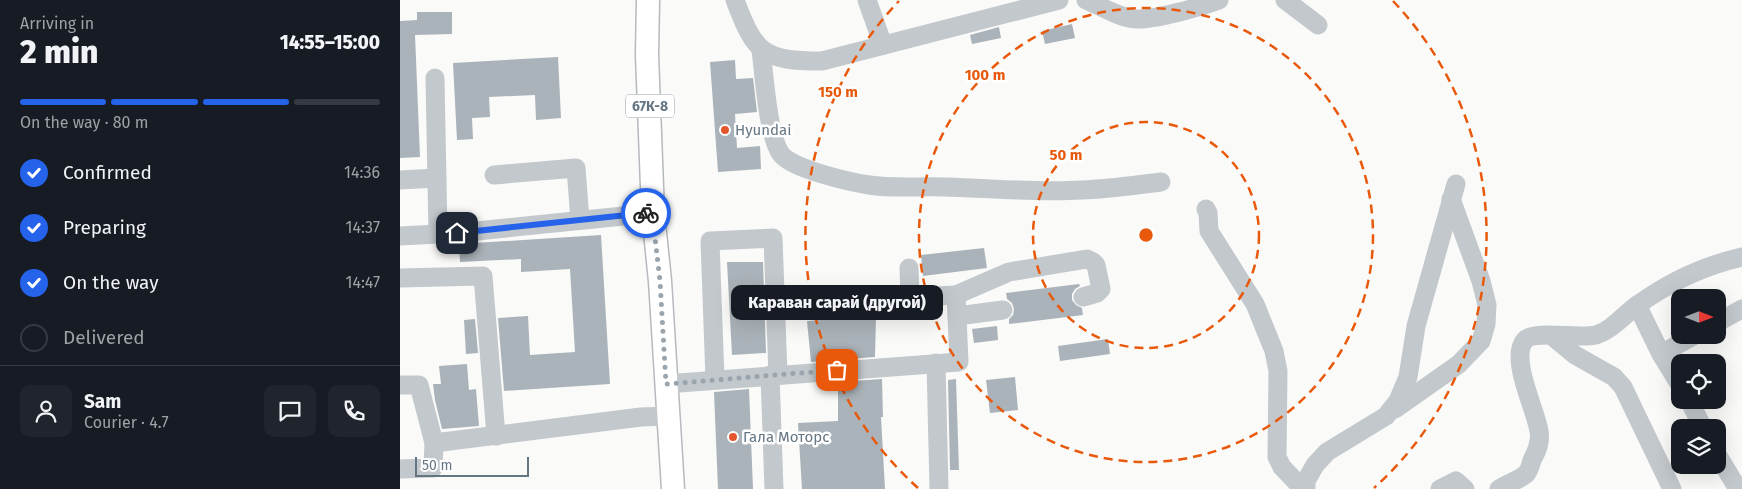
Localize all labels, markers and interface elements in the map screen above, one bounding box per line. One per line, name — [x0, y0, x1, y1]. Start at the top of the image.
text: Arriving in — [20, 14, 94, 33]
text: 14:55–15:00 — [280, 31, 380, 54]
text: 2 min — [20, 33, 98, 71]
text: 100 m — [965, 66, 1005, 84]
text: 150 m — [818, 83, 858, 101]
road number: 67К-8 — [626, 94, 674, 118]
text: On the way · 80 m — [20, 113, 148, 132]
place label: Hyundai — [735, 121, 791, 139]
marker: Hyundai — [719, 124, 731, 136]
text: 50 m — [1049, 146, 1083, 164]
icon: check — [20, 159, 48, 187]
text: Confirmed — [63, 161, 152, 184]
text: 14:36 — [344, 163, 380, 182]
courier — [621, 188, 671, 238]
icon: bike — [632, 199, 660, 227]
pin — [436, 212, 478, 254]
icon: check — [20, 214, 48, 242]
text: Preparing — [63, 216, 146, 239]
text: 14:37 — [346, 218, 380, 237]
icon: home — [443, 219, 471, 247]
centre of rings — [1137, 226, 1155, 244]
icon: check — [20, 269, 48, 297]
text: On the way — [63, 271, 159, 294]
text: 14:47 — [346, 273, 380, 292]
callout: Караван сарай (другой) — [731, 285, 943, 320]
north arrow — [1671, 289, 1726, 344]
map controls — [1671, 289, 1726, 474]
text: Караван сарай (другой) — [748, 293, 926, 312]
text: Delivered — [63, 326, 145, 349]
pin — [816, 349, 858, 391]
button: locate — [1671, 354, 1726, 409]
icon: bag — [823, 356, 851, 384]
button: person — [20, 385, 72, 437]
button: chat — [264, 385, 316, 437]
button: phone — [328, 385, 380, 437]
text: Sam — [84, 390, 121, 413]
text: Courier · 4.7 — [84, 413, 169, 432]
button: layers — [1671, 419, 1726, 474]
place label: Гала Моторс — [743, 428, 829, 446]
marker: Гала Моторс — [727, 431, 739, 443]
scale bar — [415, 454, 529, 477]
text: 50 m — [422, 457, 453, 474]

